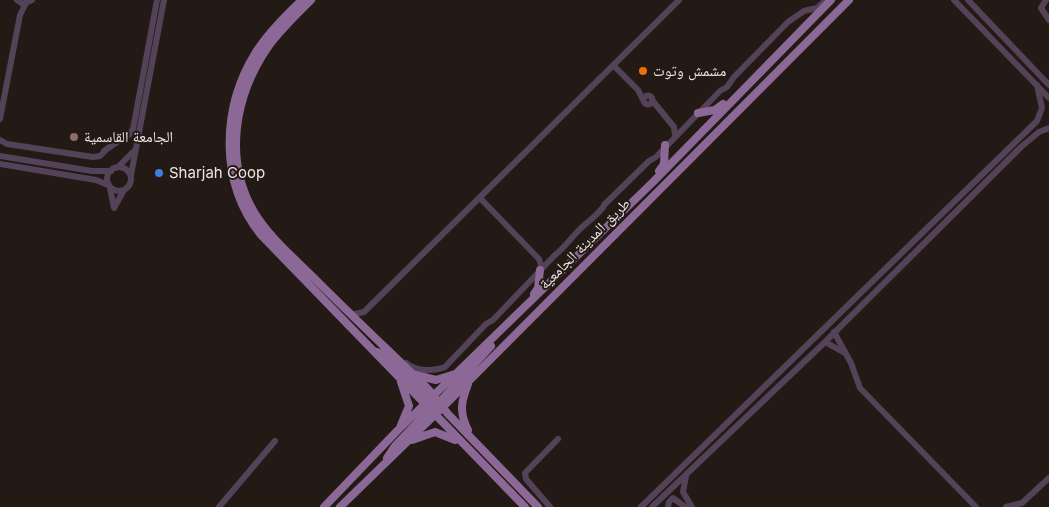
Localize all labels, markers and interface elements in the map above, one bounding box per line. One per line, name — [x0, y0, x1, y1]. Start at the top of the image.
place label: مشمش وتوت — [653, 62, 726, 80]
marker: مشمش وتوت — [637, 65, 649, 77]
place label: الجامعة القاسمية — [84, 128, 173, 146]
marker: الجامعة القاسمية — [68, 131, 80, 143]
place label: Sharjah Coop — [169, 164, 265, 182]
marker: Sharjah Coop — [153, 167, 165, 179]
street label: طريق المدينة الجامعية — [536, 195, 634, 293]

